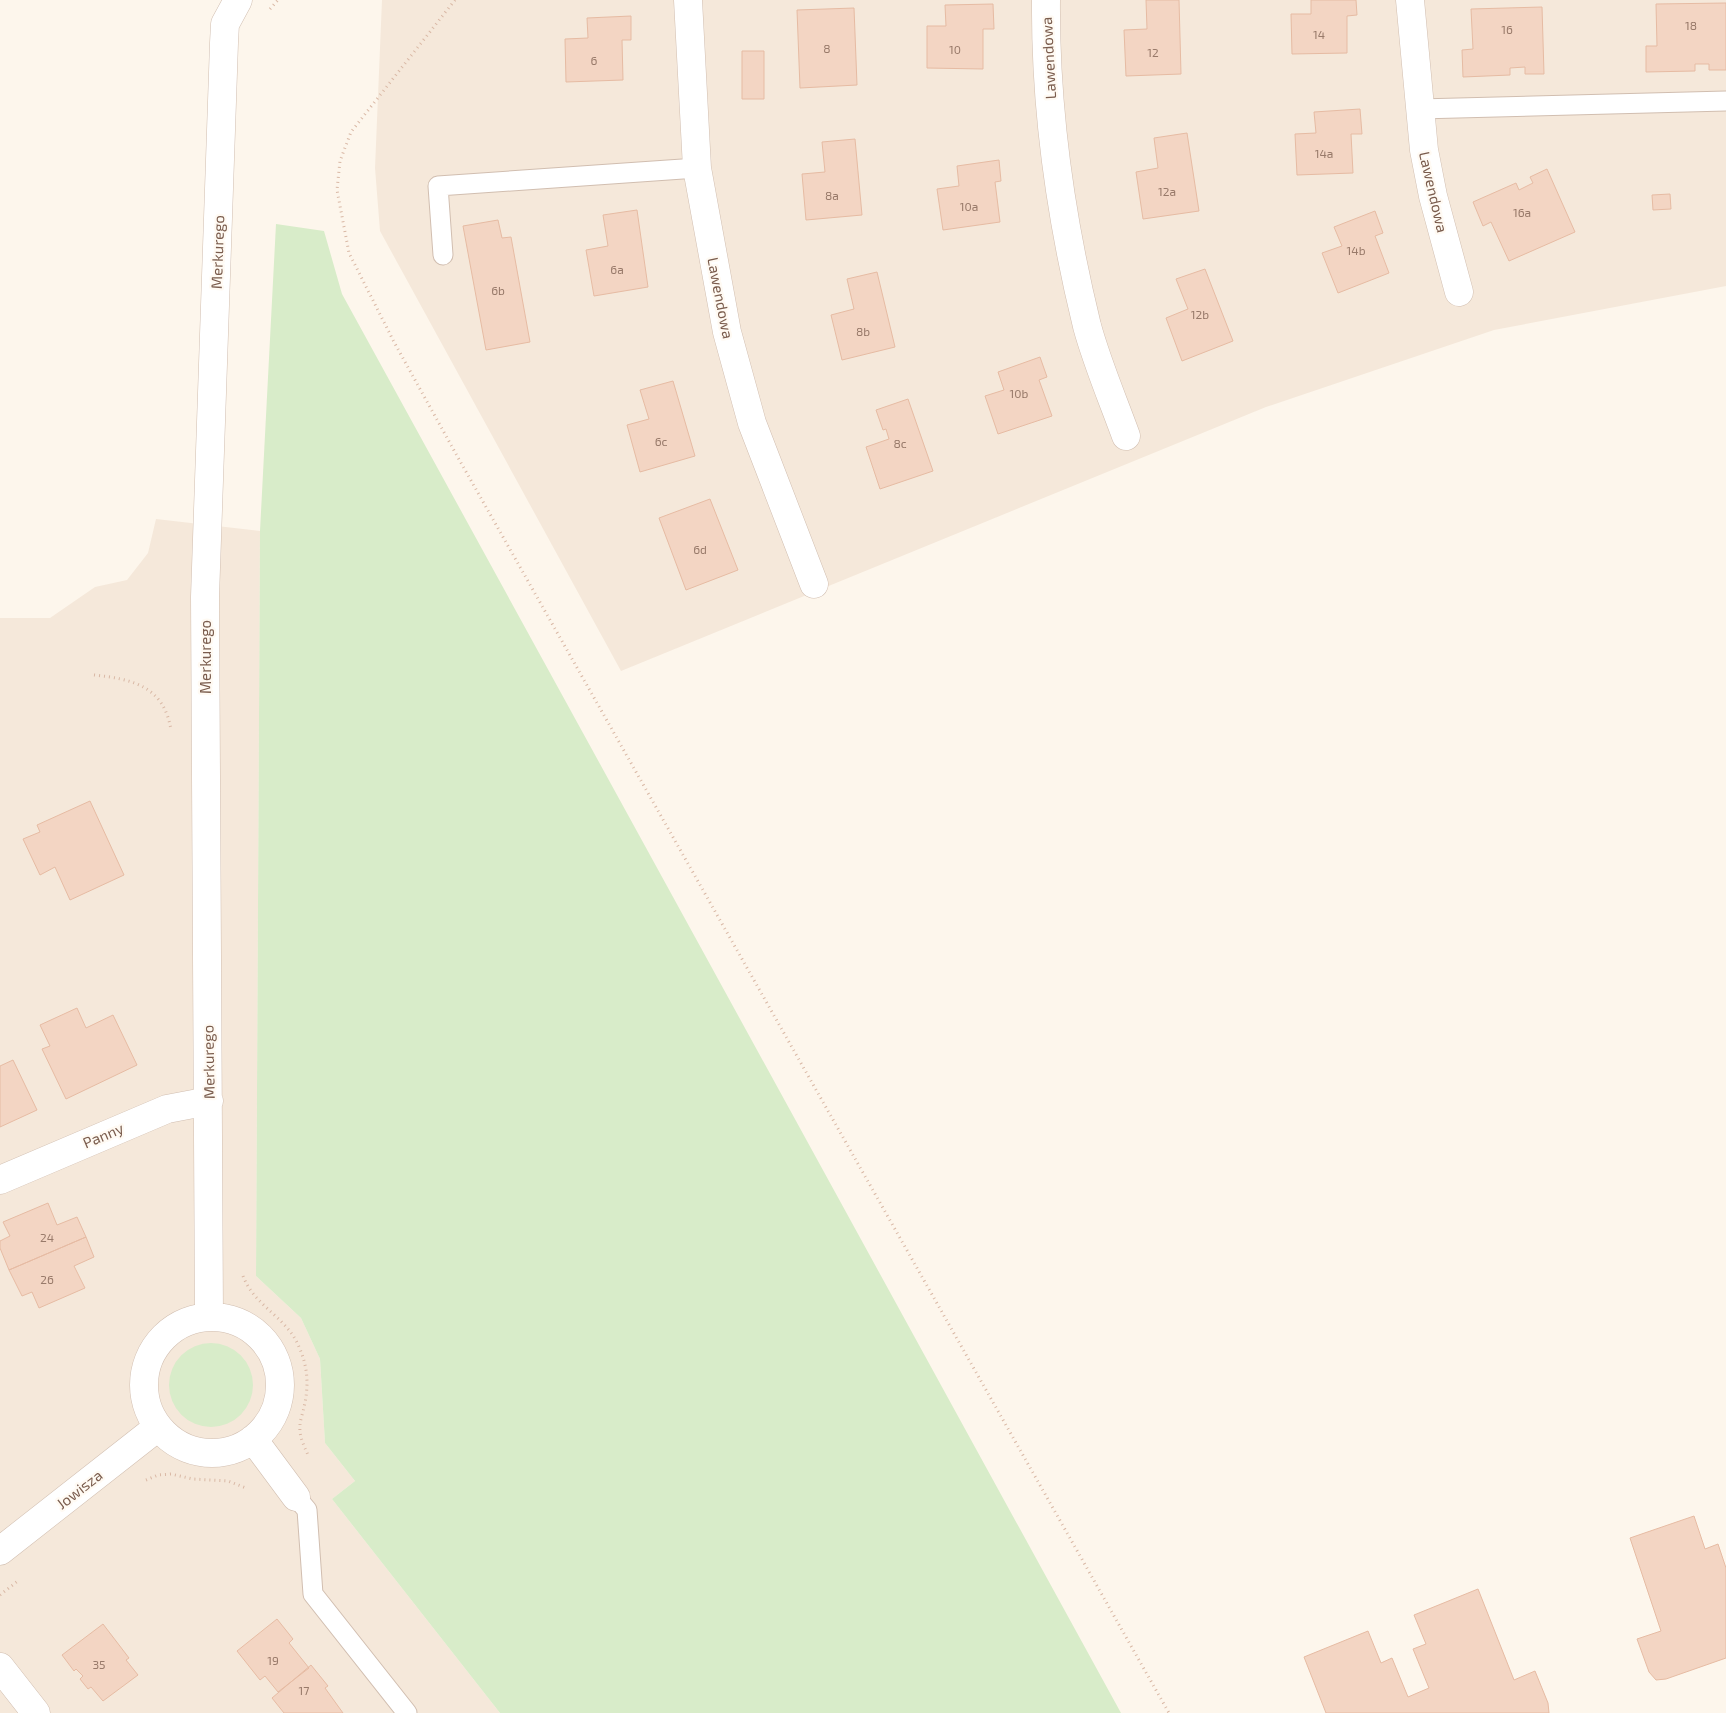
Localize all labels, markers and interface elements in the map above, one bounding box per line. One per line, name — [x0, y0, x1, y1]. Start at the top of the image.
street label: Lawendowa — [1037, 16, 1059, 100]
house number: 18 — [1685, 18, 1697, 32]
house number: 16 — [1501, 22, 1513, 36]
house number: 14 — [1313, 27, 1325, 41]
house number: 8 — [823, 41, 831, 55]
house number: 10 — [949, 42, 961, 56]
house number: 12 — [1147, 45, 1159, 59]
house number: 6 — [591, 53, 598, 67]
house number: 14a — [1315, 146, 1333, 160]
street label: Lawendowa — [1416, 150, 1452, 234]
house number: 12a — [1158, 184, 1176, 198]
house number: 8a — [825, 188, 839, 202]
house number: 10a — [960, 199, 978, 213]
house number: 16a — [1513, 205, 1531, 219]
street label: Merkurego — [207, 215, 227, 289]
house number: 14b — [1347, 243, 1366, 257]
street label: Lawendowa — [704, 256, 738, 340]
house number: 6a — [610, 262, 624, 276]
house number: 6b — [491, 283, 505, 297]
house number: 12b — [1191, 307, 1209, 321]
house number: 8b — [856, 324, 870, 338]
house number: 10b — [1010, 386, 1029, 400]
house number: 6c — [655, 434, 667, 448]
house number: 8c — [893, 436, 907, 450]
house number: 6d — [693, 542, 707, 556]
street label: Merkurego — [196, 620, 214, 694]
street label: Merkurego — [198, 1025, 218, 1099]
street label: Panny — [80, 1118, 126, 1152]
house number: 24 — [40, 1230, 54, 1244]
house number: 26 — [40, 1272, 54, 1286]
street label: Jowisza — [53, 1466, 105, 1512]
house number: 19 — [267, 1653, 279, 1667]
house number: 35 — [92, 1657, 106, 1671]
house number: 17 — [299, 1683, 309, 1697]

